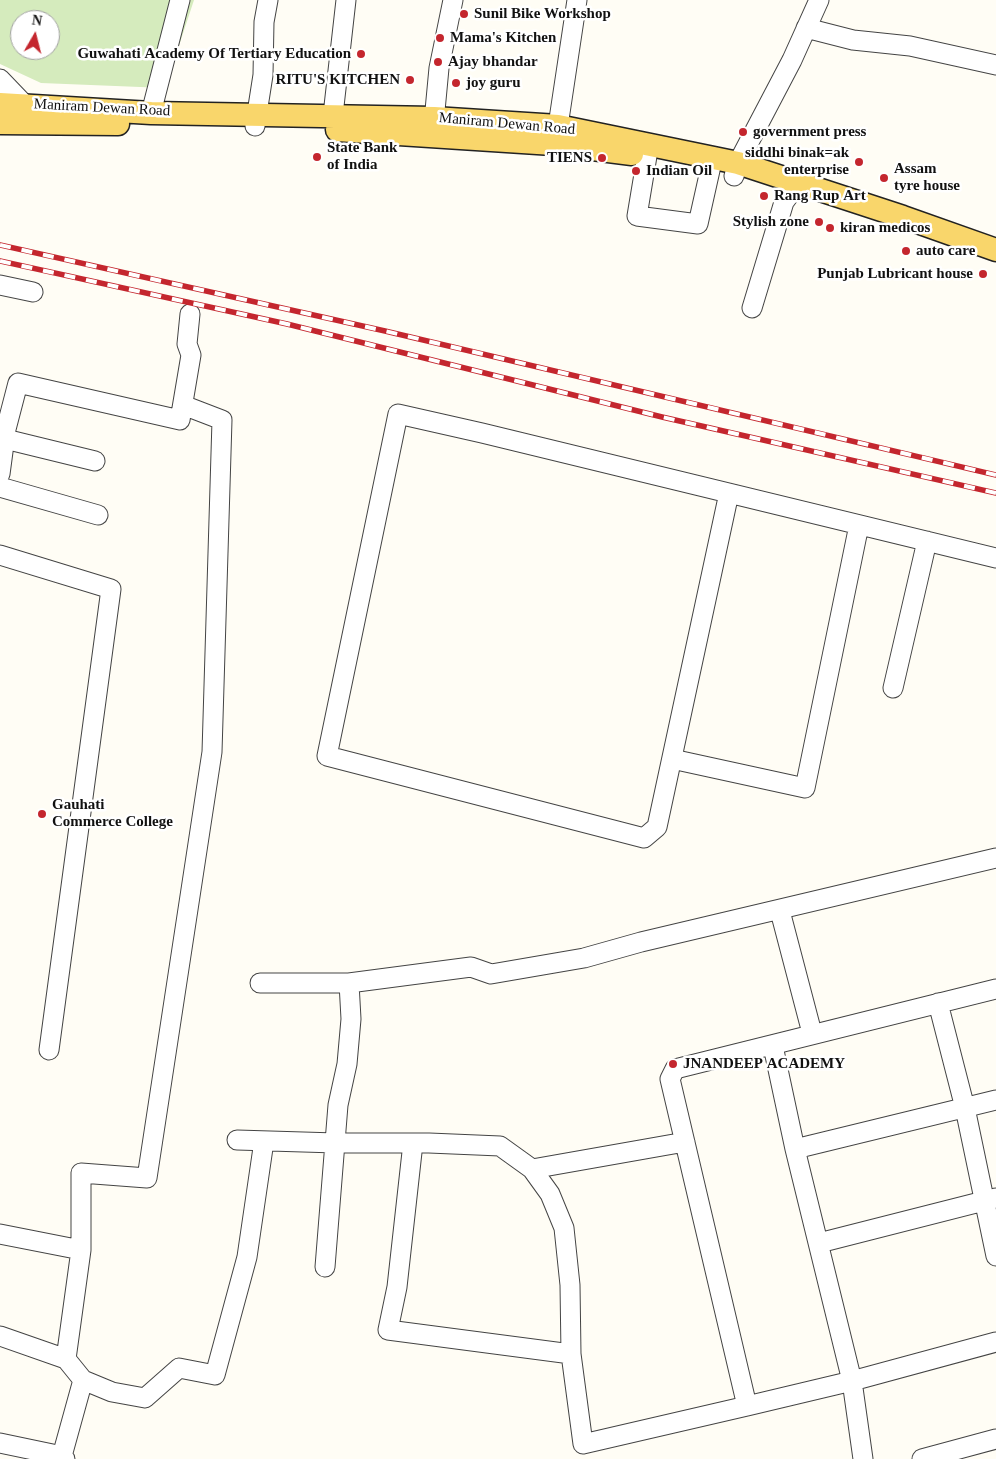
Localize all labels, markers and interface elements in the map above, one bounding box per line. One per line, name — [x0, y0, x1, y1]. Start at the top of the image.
place label: Sunil Bike Workshop — [474, 5, 611, 23]
marker: Sunil Bike Workshop — [458, 8, 470, 20]
north arrow — [10, 10, 60, 60]
text: N — [31, 13, 43, 29]
place label: Mama's Kitchen — [450, 29, 556, 47]
marker: Mama's Kitchen — [434, 32, 446, 44]
place label: Guwahati Academy Of Tertiary Education — [77, 45, 351, 63]
marker: Guwahati Academy Of Tertiary Education — [355, 48, 367, 60]
place label: Ajay bhandar — [448, 53, 538, 71]
marker: Ajay bhandar — [432, 56, 444, 68]
place label: RITU'S KITCHEN — [275, 71, 400, 89]
marker: RITU'S KITCHEN — [404, 74, 416, 86]
place label: joy guru — [466, 74, 521, 92]
marker: joy guru — [450, 77, 462, 89]
street label: Maniram Dewan Road — [33, 95, 171, 121]
street label: Maniram Dewan Road — [438, 109, 576, 139]
place label: government press — [753, 123, 866, 141]
marker: government press — [737, 126, 749, 138]
place label: State Bank of India — [327, 139, 397, 174]
place label: siddhi binak=ak enterprise — [745, 144, 849, 179]
place label: TIENS — [547, 149, 592, 167]
marker: State Bank of India — [311, 151, 323, 163]
marker: TIENS — [596, 152, 608, 164]
marker: siddhi binak=ak enterprise — [853, 156, 865, 168]
place label: Assam tyre house — [894, 160, 960, 195]
place label: Indian Oil — [646, 162, 712, 180]
marker: Indian Oil — [630, 165, 642, 177]
marker: Assam tyre house — [878, 172, 890, 184]
place label: Rang Rup Art — [774, 187, 866, 205]
marker: Rang Rup Art — [758, 190, 770, 202]
place label: Stylish zone — [733, 213, 809, 231]
marker: Stylish zone — [813, 216, 825, 228]
place label: kiran medicos — [840, 219, 930, 237]
marker: kiran medicos — [824, 222, 836, 234]
place label: auto care — [916, 242, 975, 260]
marker: auto care — [900, 245, 912, 257]
place label: Punjab Lubricant house — [817, 265, 973, 283]
marker: Punjab Lubricant house — [977, 268, 989, 280]
place label: Gauhati Commerce College — [52, 796, 173, 831]
marker: Gauhati Commerce College — [36, 808, 48, 820]
place label: JNANDEEP ACADEMY — [683, 1055, 845, 1073]
marker: JNANDEEP ACADEMY — [667, 1058, 679, 1070]

